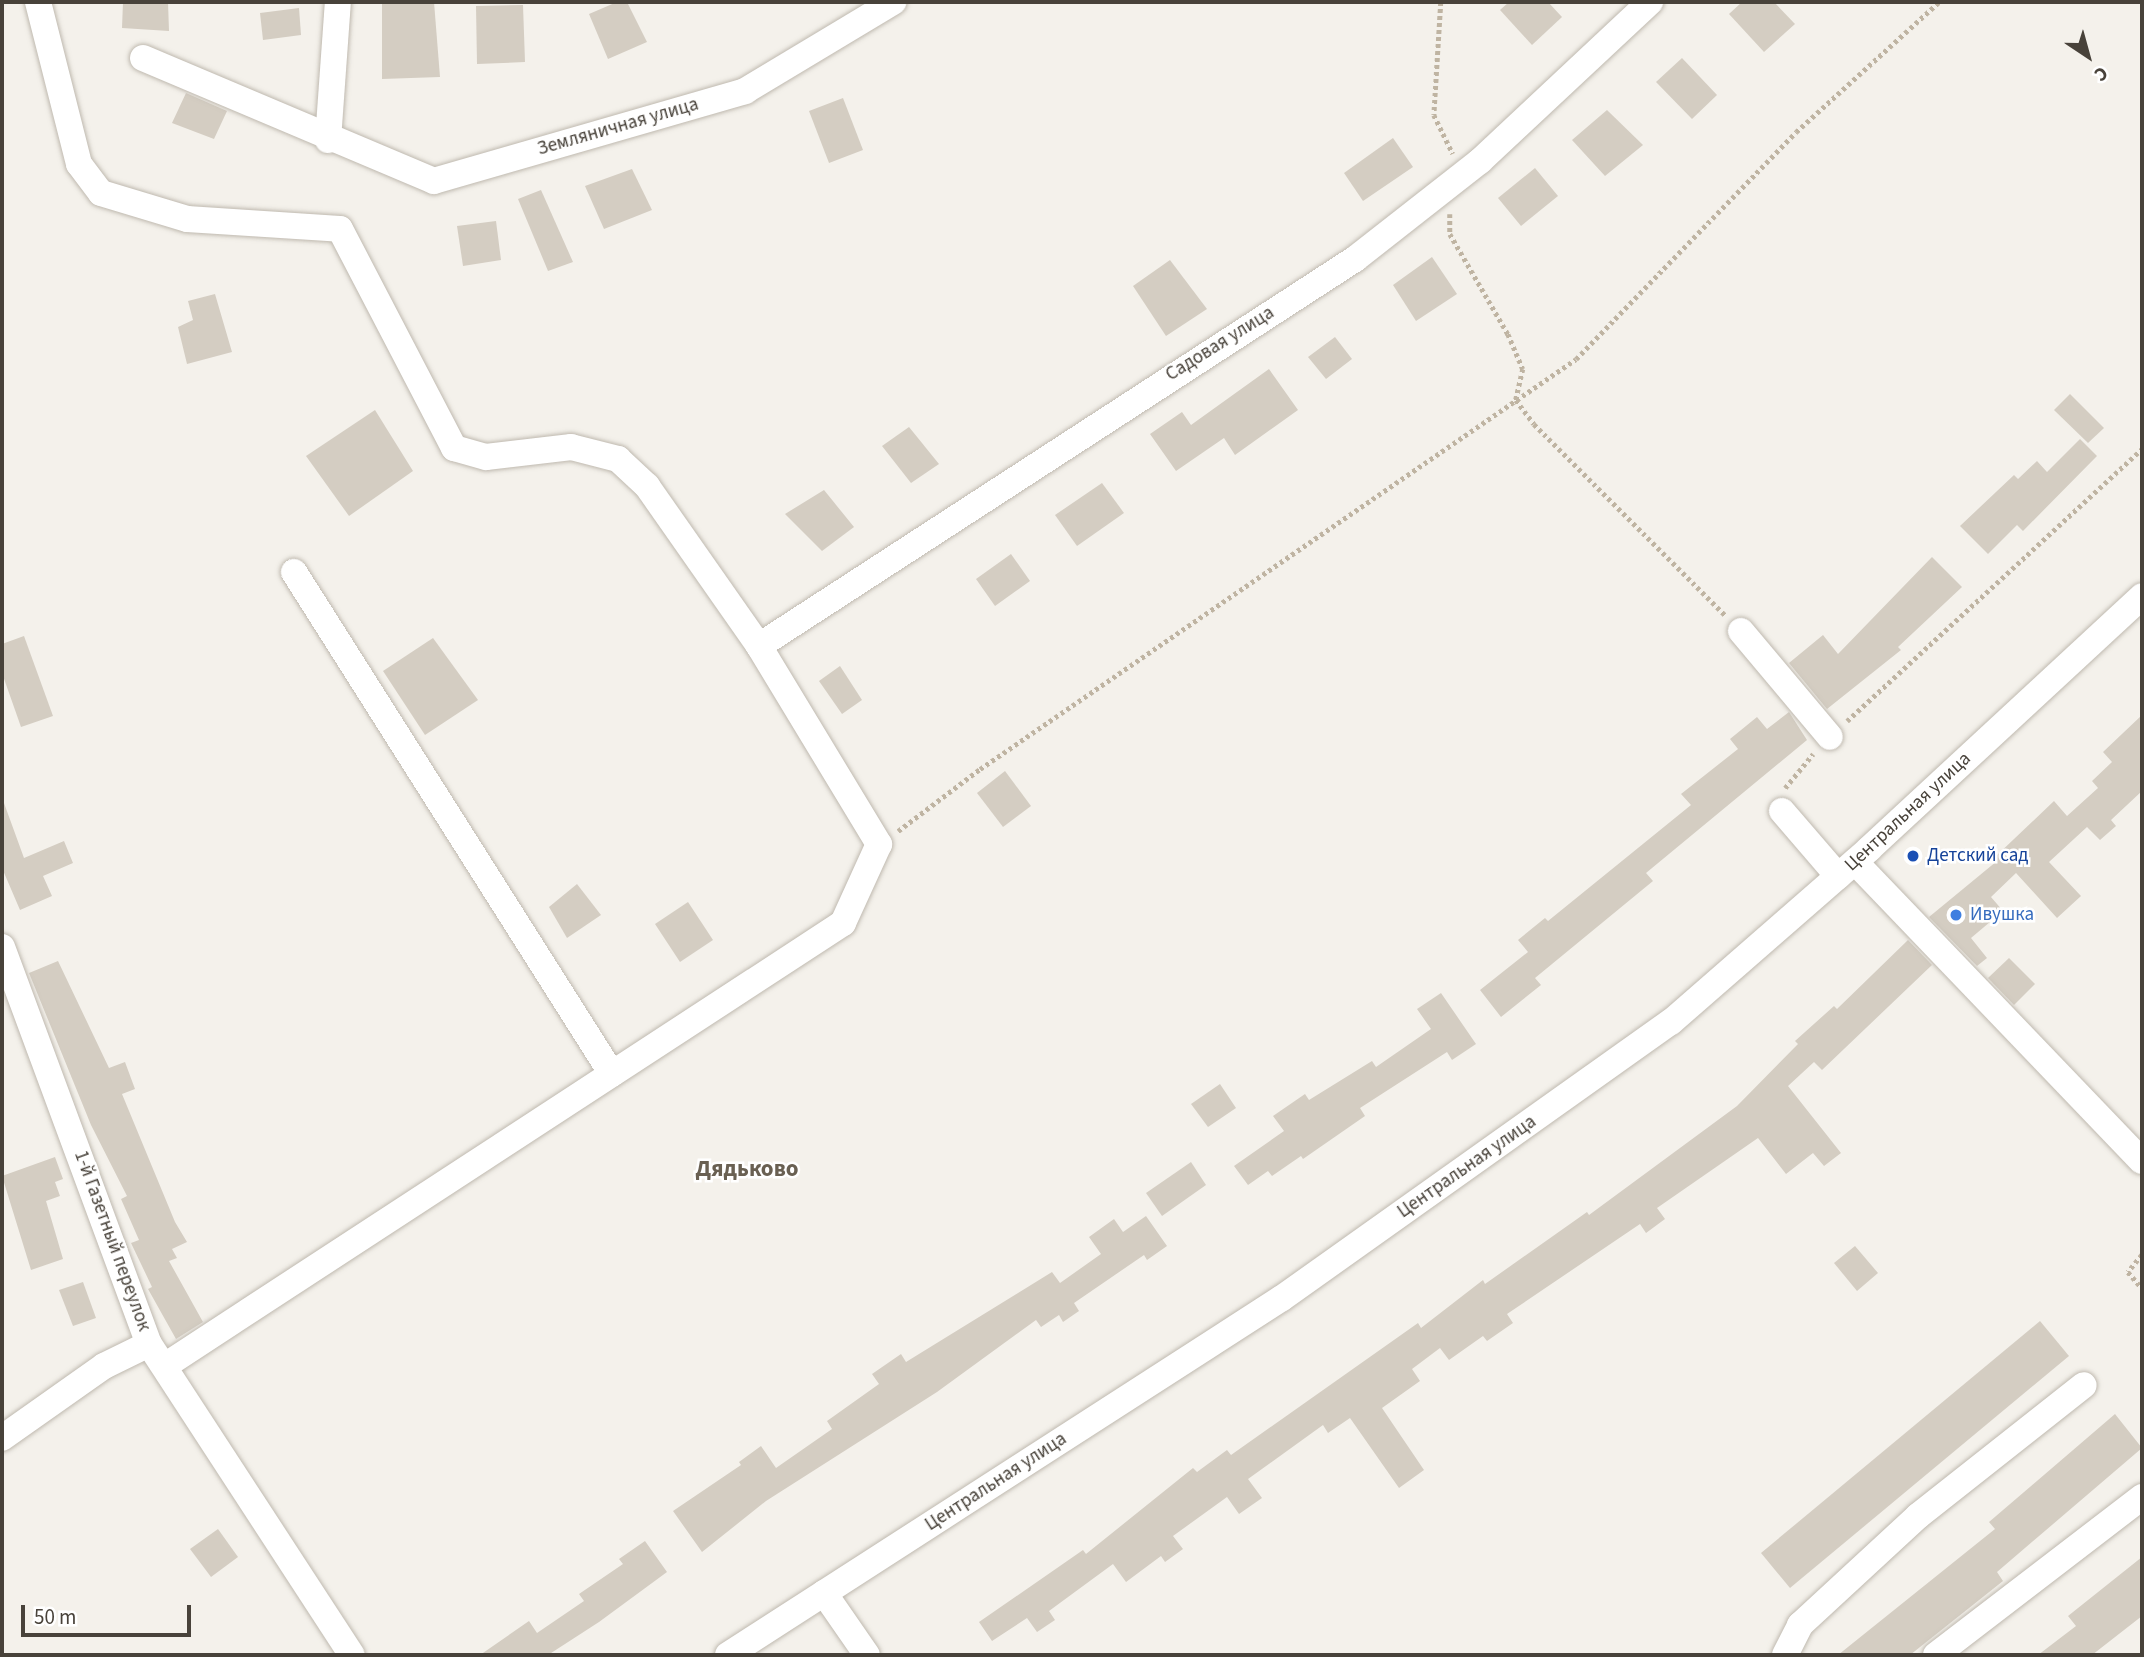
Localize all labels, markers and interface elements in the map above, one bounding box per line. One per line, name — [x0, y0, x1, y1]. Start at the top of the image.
north arrow — [2053, 21, 2123, 91]
text: С — [2088, 59, 2113, 88]
street label: Земляничная улица — [535, 93, 701, 161]
street label: Садовая улица — [1162, 302, 1278, 386]
street label: Центральная улица — [1840, 748, 1976, 876]
place label: Детский сад — [1927, 845, 2028, 867]
marker: Детский сад — [1905, 848, 1921, 864]
place label: Ивушка — [1970, 904, 2034, 926]
marker: Ивушка — [1948, 907, 1964, 923]
street label: Центральная улица — [1393, 1111, 1541, 1223]
street label: 1-й Газетный переулок — [69, 1148, 155, 1334]
district label: Дядьково — [695, 1155, 799, 1183]
street label: Центральная улица — [921, 1428, 1071, 1536]
scale bar — [24, 1590, 194, 1634]
text: 50 m — [34, 1602, 76, 1632]

